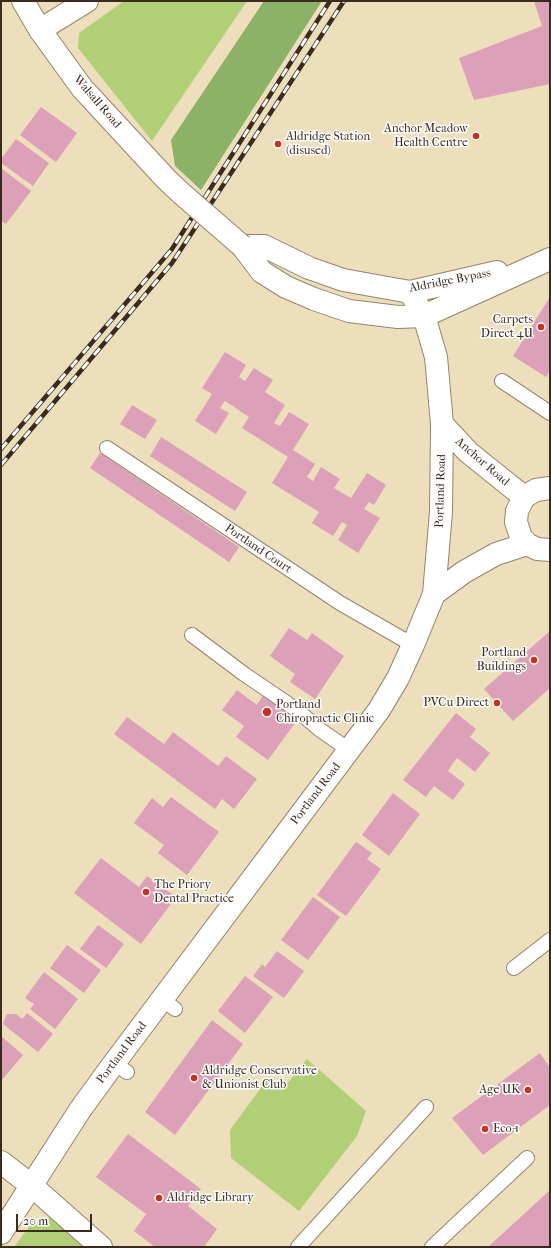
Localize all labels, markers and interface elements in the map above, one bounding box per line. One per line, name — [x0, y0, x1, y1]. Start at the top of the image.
street label: Walsall Road — [70, 72, 124, 132]
place label: Anchor Meadow Health Centre — [384, 122, 468, 150]
place label: Aldridge Station (disused) — [286, 130, 370, 158]
marker: Anchor Meadow Health Centre — [471, 131, 481, 141]
marker: Aldridge Station (disused) — [273, 139, 283, 149]
street label: Aldridge Bypass — [408, 266, 492, 296]
place label: Carpets Direct 4U — [481, 313, 533, 341]
marker: Carpets Direct 4U — [536, 322, 546, 332]
street label: Anchor Road — [452, 435, 512, 489]
street label: Portland Road — [433, 454, 449, 528]
street label: Portland Court — [222, 521, 294, 577]
place label: Portland Buildings — [477, 646, 526, 674]
marker: Portland Buildings — [529, 655, 539, 665]
place label: PVCu Direct — [423, 696, 489, 710]
place label: Portland Chiropractic Clinic — [276, 698, 374, 726]
marker: PVCu Direct — [492, 698, 502, 708]
marker: Portland Chiropractic Clinic — [261, 706, 273, 718]
street label: Portland Road — [288, 760, 344, 828]
place label: The Priory Dental Practice — [154, 878, 234, 906]
marker: The Priory Dental Practice — [141, 887, 151, 897]
street label: Portland Road — [94, 1019, 150, 1087]
place label: Aldridge Conservative & Unionist Club — [202, 1064, 317, 1092]
marker: Aldridge Conservative & Unionist Club — [189, 1073, 199, 1083]
place label: Age UK — [479, 1083, 520, 1097]
marker: Age UK — [523, 1085, 533, 1095]
place label: Eco-1 — [493, 1122, 519, 1136]
marker: Eco-1 — [480, 1124, 490, 1134]
place label: Aldridge Library — [167, 1191, 254, 1205]
marker: Aldridge Library — [154, 1193, 164, 1203]
scale bar — [18, 1206, 94, 1232]
text: 20 m — [23, 1214, 48, 1228]

